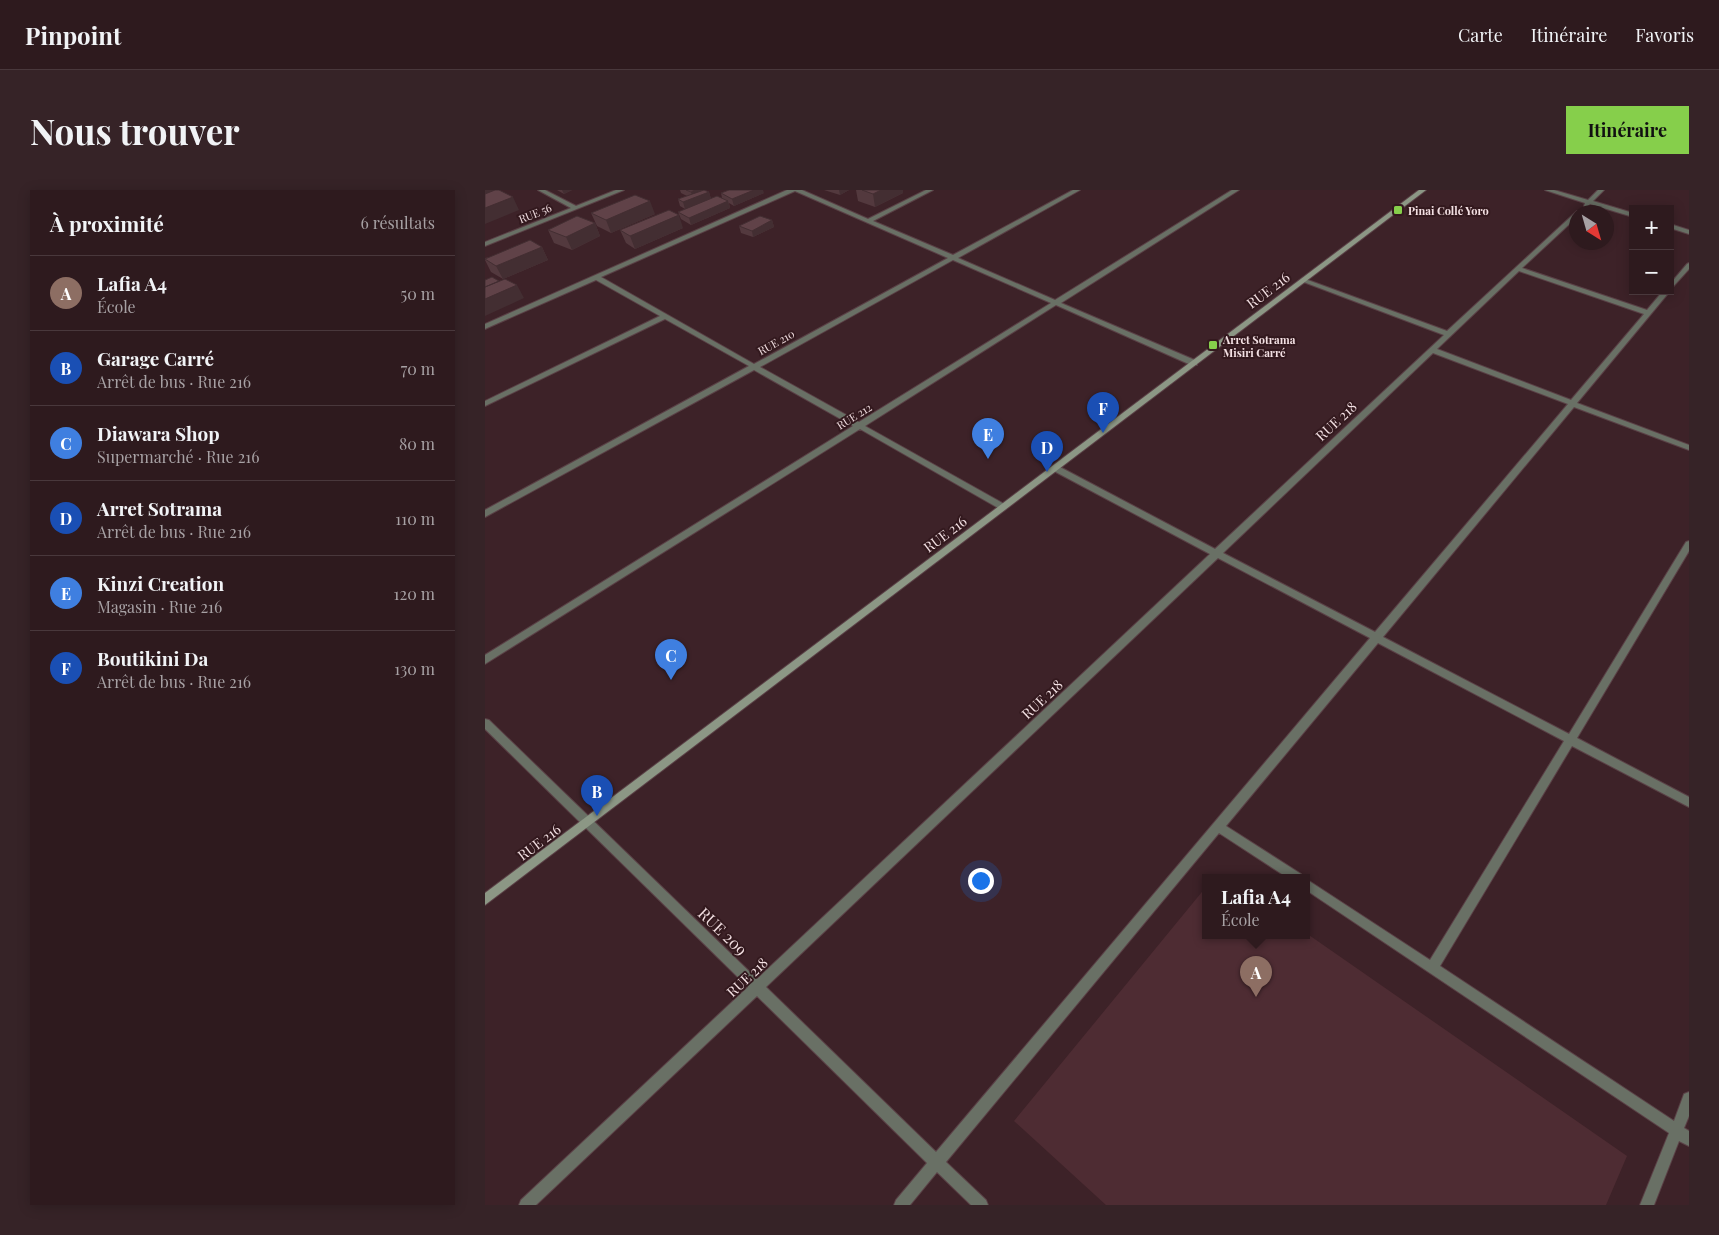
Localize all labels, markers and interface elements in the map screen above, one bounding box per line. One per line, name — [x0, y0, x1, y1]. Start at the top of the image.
text: Pinpoint — [25, 19, 121, 51]
text: Carte — [1458, 23, 1503, 47]
text: Itinéraire — [1531, 23, 1607, 47]
text: Favoris — [1635, 23, 1694, 47]
button: Itinéraire — [1566, 106, 1689, 154]
text: Nous trouver — [30, 107, 240, 154]
street label: RUE 56 — [516, 200, 554, 226]
place label: Pinai Collé Yoro — [1408, 203, 1489, 218]
marker: Pinai Collé Yoro — [1392, 204, 1404, 216]
north arrow — [1569, 205, 1614, 250]
map controls — [1629, 205, 1674, 295]
button: + — [1629, 205, 1674, 250]
text: À proximité — [50, 209, 164, 237]
text: 6 résultats — [360, 212, 435, 233]
button: − — [1629, 250, 1674, 295]
street label: RUE 216 — [1242, 267, 1294, 313]
text: Lafia A4 — [97, 270, 167, 296]
text: A — [61, 283, 71, 304]
text: 50 m — [401, 283, 435, 304]
text: École — [97, 296, 136, 317]
street label: RUE 210 — [755, 326, 797, 358]
place label: Arret Sotrama Misiri Carré — [1222, 332, 1296, 360]
marker: Arret Sotrama Misiri Carré — [1207, 339, 1219, 351]
text: Garage Carré — [97, 345, 214, 371]
text: B — [61, 358, 71, 379]
text: 70 m — [401, 358, 435, 379]
text: Arrêt de bus · Rue 216 — [97, 371, 251, 392]
pin: F — [1087, 392, 1119, 433]
street label: RUE 218 — [1311, 397, 1361, 445]
street label: RUE 212 — [834, 399, 874, 433]
pin: E — [972, 418, 1004, 459]
text: Diawara Shop — [97, 420, 220, 446]
pin: D — [1031, 431, 1063, 472]
text: C — [60, 433, 72, 454]
text: 80 m — [399, 433, 435, 454]
text: Supermarché · Rue 216 — [97, 446, 260, 467]
text: Arret Sotrama — [97, 495, 222, 521]
text: D — [60, 508, 72, 529]
text: 110 m — [395, 508, 435, 529]
street label: RUE 216 — [919, 511, 971, 557]
text: Arrêt de bus · Rue 216 — [97, 521, 251, 542]
text: Kinzi Creation — [97, 570, 224, 596]
text: E — [61, 583, 71, 604]
text: 120 m — [394, 583, 435, 604]
text: Magasin · Rue 216 — [97, 596, 222, 617]
pin: C — [655, 639, 687, 680]
text: Boutikini Da — [97, 645, 208, 671]
text: F — [61, 658, 71, 679]
text: 130 m — [394, 658, 435, 679]
text: Arrêt de bus · Rue 216 — [97, 671, 251, 692]
street label: RUE 218 — [1017, 675, 1067, 723]
pin: B — [581, 775, 613, 816]
street label: RUE 216 — [513, 819, 565, 865]
your location — [968, 868, 994, 894]
popup — [1202, 874, 1310, 939]
text: Lafia A4 — [1221, 883, 1291, 909]
street label: RUE 209 — [694, 902, 752, 960]
text: École — [1221, 909, 1260, 930]
street label: RUE 218 — [722, 953, 772, 1001]
pin: A — [1240, 956, 1272, 997]

